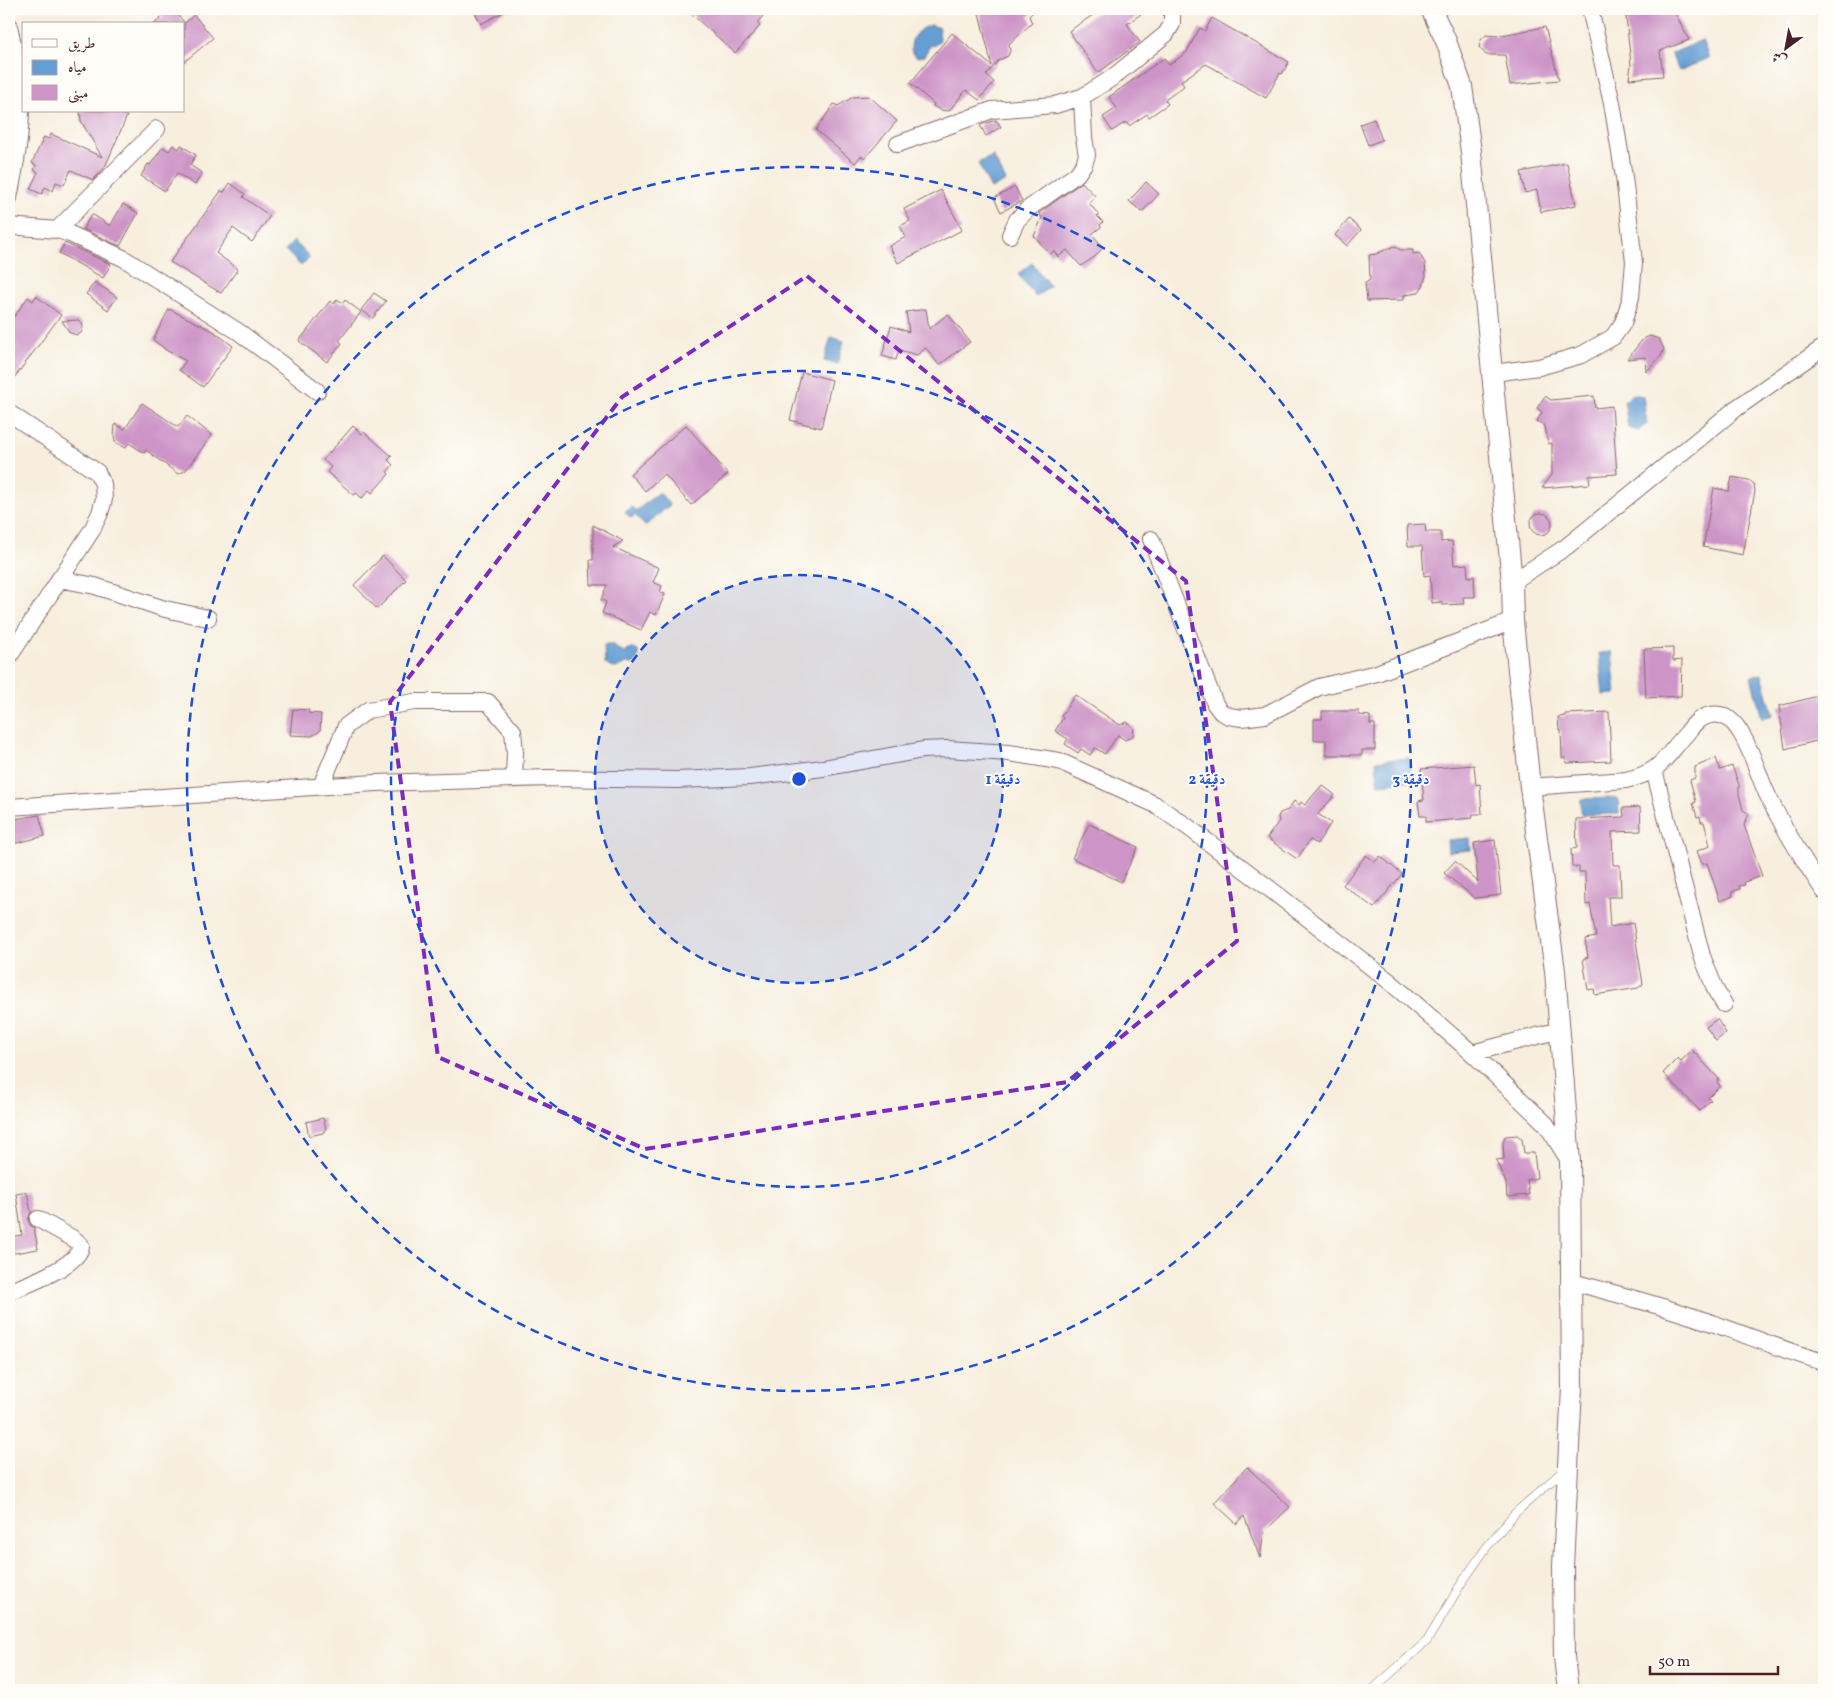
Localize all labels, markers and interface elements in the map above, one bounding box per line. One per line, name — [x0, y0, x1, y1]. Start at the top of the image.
legend — [22, 22, 185, 112]
north arrow — [1760, 22, 1810, 72]
text: طريق — [68, 34, 95, 55]
text: ش — [1769, 46, 1791, 69]
text: مياه — [68, 58, 86, 79]
text: مبنى — [68, 84, 88, 105]
centre of rings — [790, 770, 808, 788]
text: 1 دقيقة — [985, 770, 1021, 791]
text: 2 دقيقة — [1188, 770, 1226, 791]
text: 3 دقيقة — [1393, 770, 1429, 791]
scale bar — [1650, 1644, 1778, 1676]
text: 50 m — [1658, 1652, 1690, 1673]

